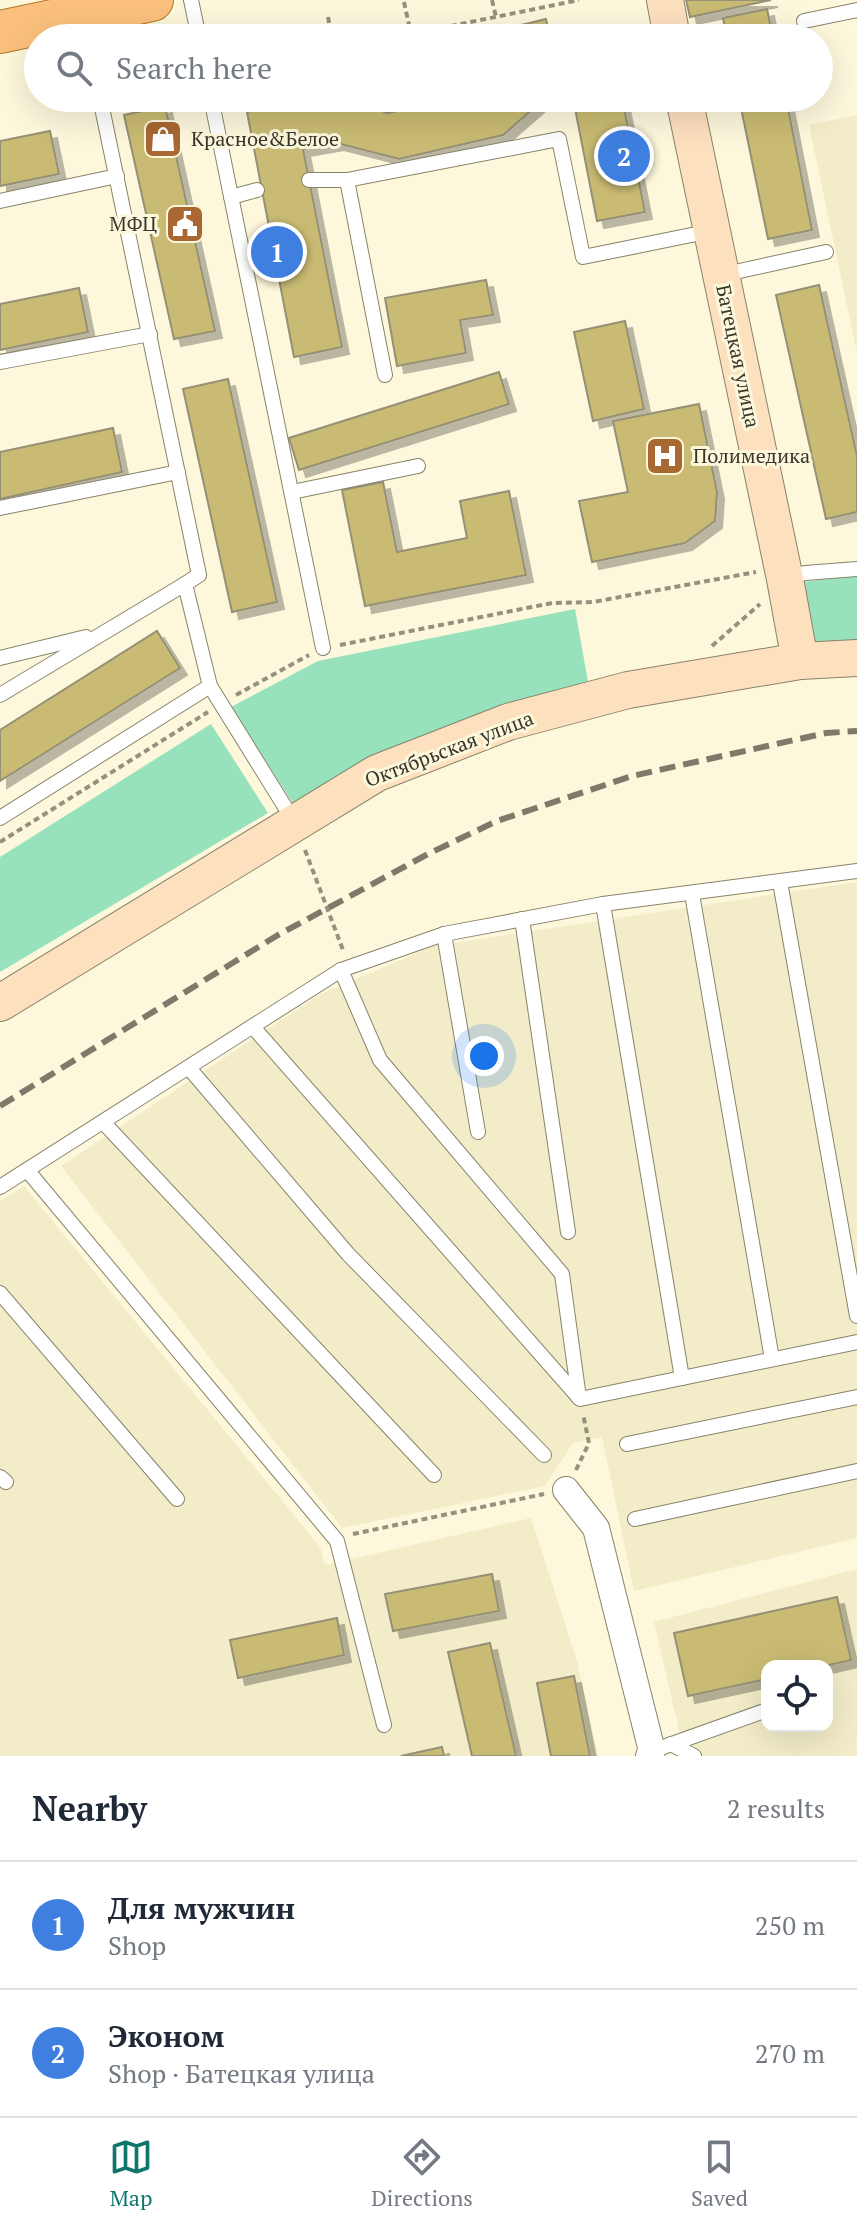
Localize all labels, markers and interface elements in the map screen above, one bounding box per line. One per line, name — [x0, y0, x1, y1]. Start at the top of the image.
search box — [24, 24, 833, 112]
icon: search — [52, 46, 96, 90]
text: Search here — [116, 48, 272, 88]
shop icon: Красное&Белое — [142, 118, 184, 160]
place label: Красное&Белое — [191, 125, 339, 152]
pin: 2 — [598, 126, 650, 186]
public building icon: МФЦ — [164, 203, 206, 245]
place label: МФЦ — [109, 210, 157, 237]
pin: 1 — [251, 222, 303, 282]
street label: Батецкая улица — [710, 282, 767, 430]
hospital icon: Полимедика — [644, 435, 686, 477]
place label: Полимедика — [693, 442, 810, 469]
street label: Октябрьская улица — [361, 704, 537, 793]
your location — [464, 1036, 504, 1076]
map controls — [761, 1660, 833, 1732]
button: locate — [761, 1660, 833, 1732]
text: Nearby — [32, 1786, 147, 1831]
text: 2 results — [727, 1791, 825, 1825]
text: Для мужчин — [108, 1888, 295, 1928]
text: 1 — [51, 1908, 65, 1942]
text: 250 m — [755, 1908, 825, 1942]
text: Shop — [108, 1928, 166, 1962]
text: Эконом — [108, 2016, 224, 2056]
text: 2 — [51, 2036, 65, 2070]
text: 270 m — [755, 2036, 825, 2070]
text: Shop · Батецкая улица — [108, 2056, 375, 2090]
tab: Map — [109, 2135, 153, 2212]
tab: Directions — [371, 2135, 473, 2212]
tab: Saved — [691, 2135, 748, 2212]

